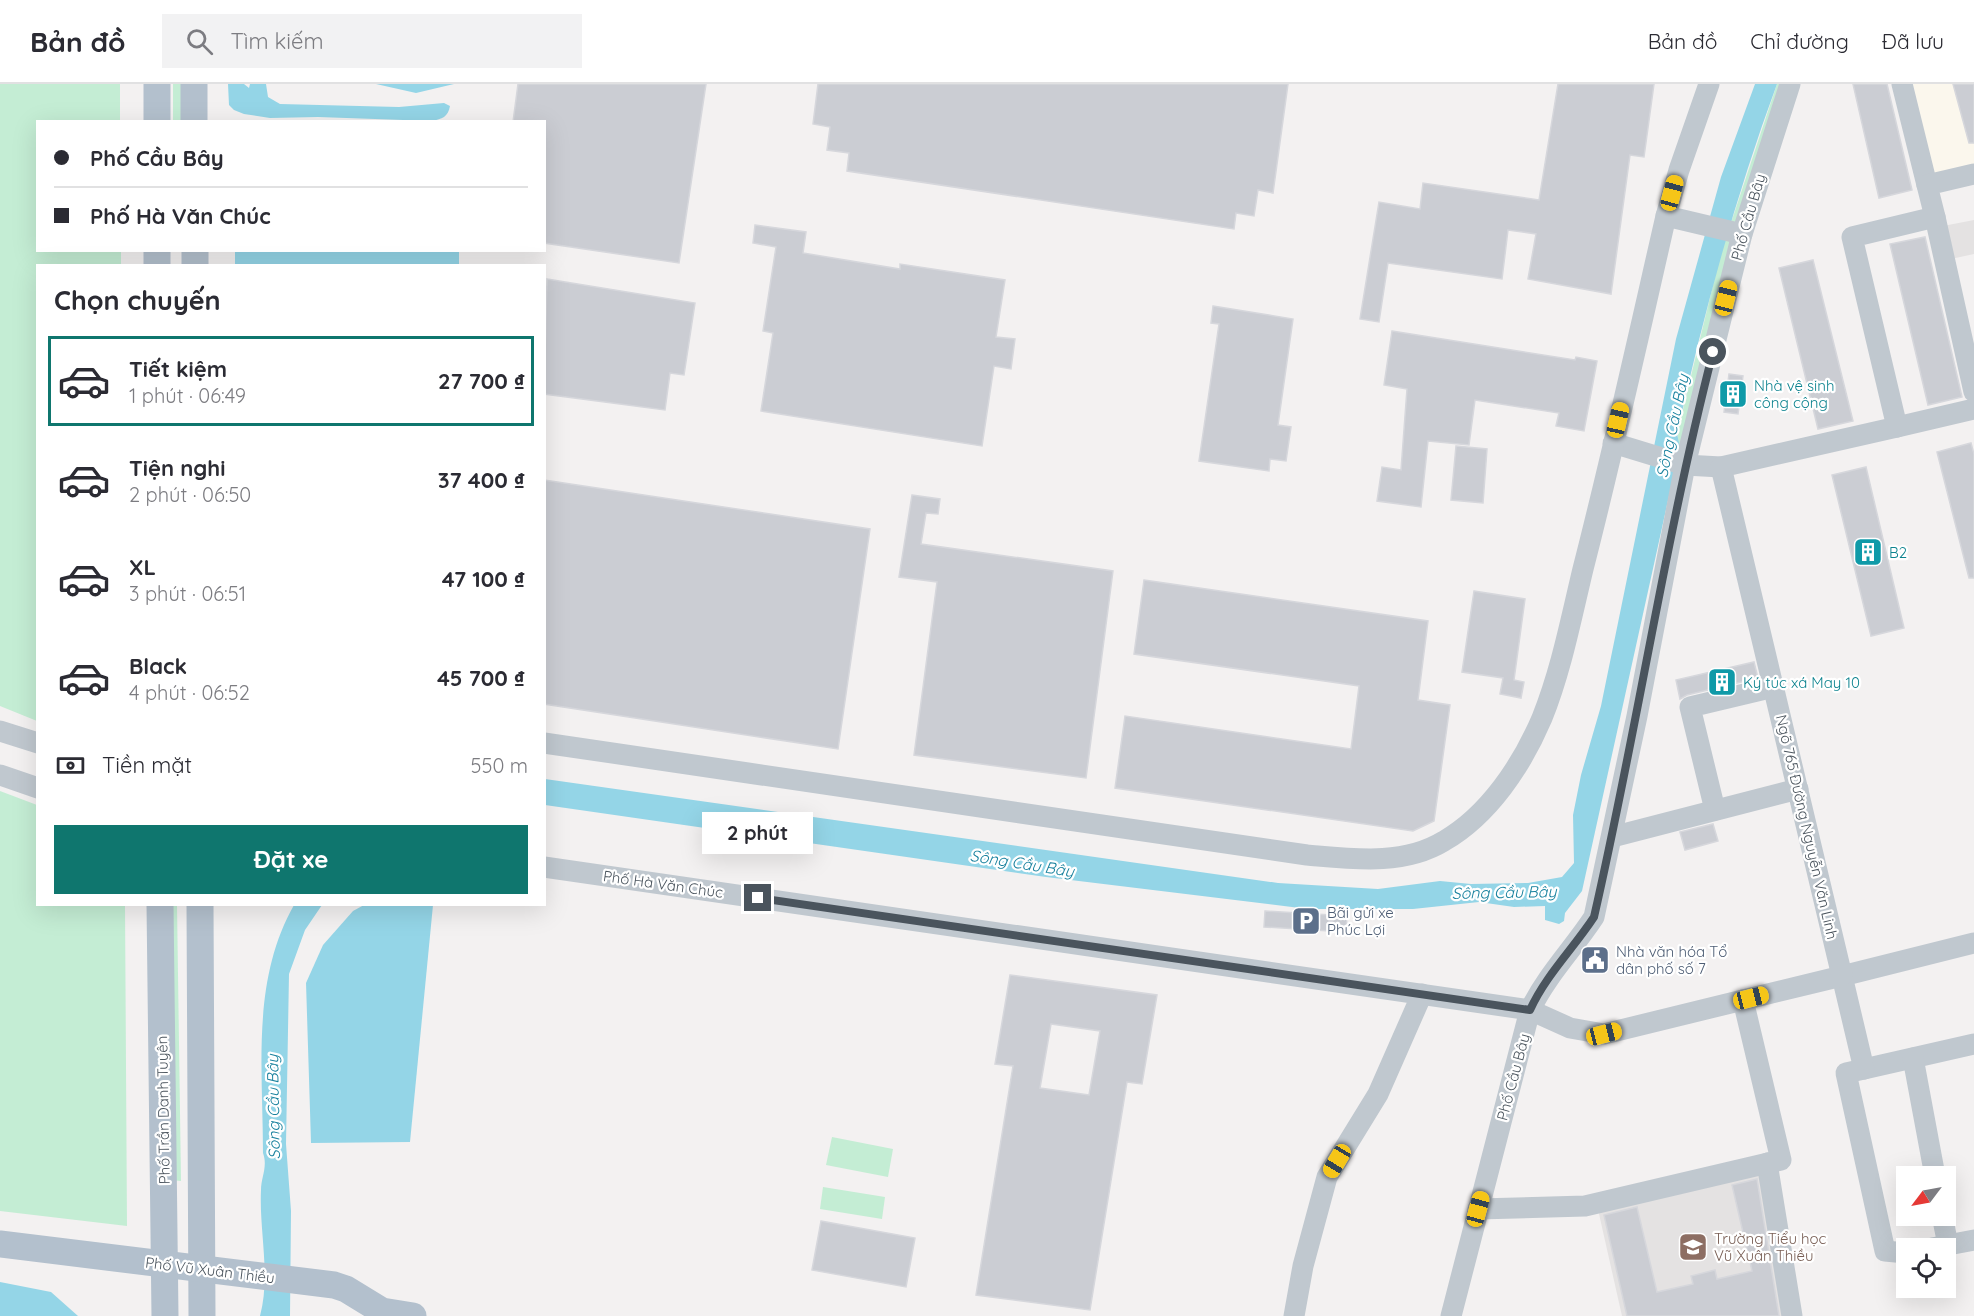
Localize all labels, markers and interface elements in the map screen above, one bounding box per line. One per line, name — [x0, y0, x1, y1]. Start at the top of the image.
search box — [162, 14, 582, 68]
text: Bản đồ — [30, 24, 126, 59]
icon: search — [183, 25, 216, 58]
text: Tìm kiếm — [231, 27, 324, 55]
text: Bản đồ — [1648, 28, 1717, 54]
text: Chỉ đường — [1750, 28, 1849, 54]
text: Đã lưu — [1882, 28, 1944, 54]
text: Phố Cầu Bây — [90, 144, 224, 172]
street label: Phố Cầu Bây — [1727, 171, 1769, 263]
car — [1659, 173, 1685, 213]
text: Phố Hà Văn Chúc — [90, 202, 271, 230]
car — [1713, 278, 1739, 318]
text: Chọn chuyến — [54, 283, 221, 317]
route start — [1699, 338, 1726, 365]
icon: car — [57, 354, 111, 408]
text: Tiết kiệm — [129, 355, 227, 383]
text: 27 700 ₫ — [438, 367, 525, 395]
water label: Sông Cầu Bây — [1651, 372, 1693, 479]
place label: Nhà vệ sinh công cộng — [1754, 376, 1835, 412]
building icon: Nhà vệ sinh công cộng — [1717, 378, 1749, 410]
text: 1 phút · 06:49 — [129, 383, 246, 408]
car — [1605, 400, 1631, 440]
icon: car — [57, 453, 111, 507]
text: Tiện nghi — [129, 454, 225, 482]
text: 37 400 ₫ — [438, 466, 525, 494]
text: 2 phút · 06:50 — [129, 482, 251, 507]
building icon: B2 — [1852, 536, 1884, 568]
place label: B2 — [1889, 543, 1907, 562]
icon: car — [57, 552, 111, 606]
text: XL — [129, 553, 156, 581]
text: 47 100 ₫ — [442, 565, 525, 593]
text: 3 phút · 06:51 — [129, 581, 246, 606]
icon: car — [57, 651, 111, 705]
text: Black — [129, 652, 187, 680]
text: 45 700 ₫ — [437, 664, 525, 692]
building icon: Ký túc xá May 10 — [1706, 666, 1738, 698]
place label: Ký túc xá May 10 — [1743, 673, 1860, 692]
text: 4 phút · 06:52 — [129, 680, 250, 705]
street label: Ngõ 765 Đường Nguyễn Văn Linh — [1772, 713, 1842, 941]
icon: cash — [54, 749, 87, 782]
text: Tiền mặt — [102, 751, 192, 779]
text: 550 m — [471, 753, 528, 778]
callout: 2 phút — [702, 811, 813, 853]
text: 2 phút — [727, 820, 788, 845]
button: Đặt xe — [54, 825, 528, 894]
water label: Sông Cầu Bây — [969, 845, 1076, 881]
street label: Phố Hà Văn Chúc — [602, 866, 724, 902]
water label: Sông Cầu Bây — [1451, 881, 1558, 903]
route end — [744, 884, 771, 911]
place label: Bãi gửi xe Phúc Lợi — [1327, 903, 1394, 939]
parking icon: Bãi gửi xe Phúc Lợi — [1290, 905, 1322, 937]
place label: Nhà văn hóa Tổ dân phố số 7 — [1616, 942, 1727, 978]
public building icon: Nhà văn hóa Tổ dân phố số 7 — [1579, 944, 1611, 976]
car — [1731, 985, 1771, 1011]
car — [1584, 1021, 1624, 1047]
street label: Phố Cầu Bây — [1492, 1031, 1534, 1123]
street label: Phố Trần Danh Tuyên — [152, 1035, 174, 1185]
water label: Sông Cầu Bây — [262, 1053, 284, 1160]
car — [1320, 1141, 1354, 1181]
north arrow — [1896, 1166, 1956, 1226]
map controls — [1896, 1166, 1956, 1298]
car — [1465, 1189, 1491, 1229]
place label: Trường Tiểu học Vũ Xuân Thiều — [1714, 1229, 1827, 1265]
school or university icon: Trường Tiểu học Vũ Xuân Thiều — [1677, 1231, 1709, 1263]
button: locate — [1896, 1238, 1956, 1298]
street label: Phố Vũ Xuân Thiều — [144, 1253, 276, 1287]

